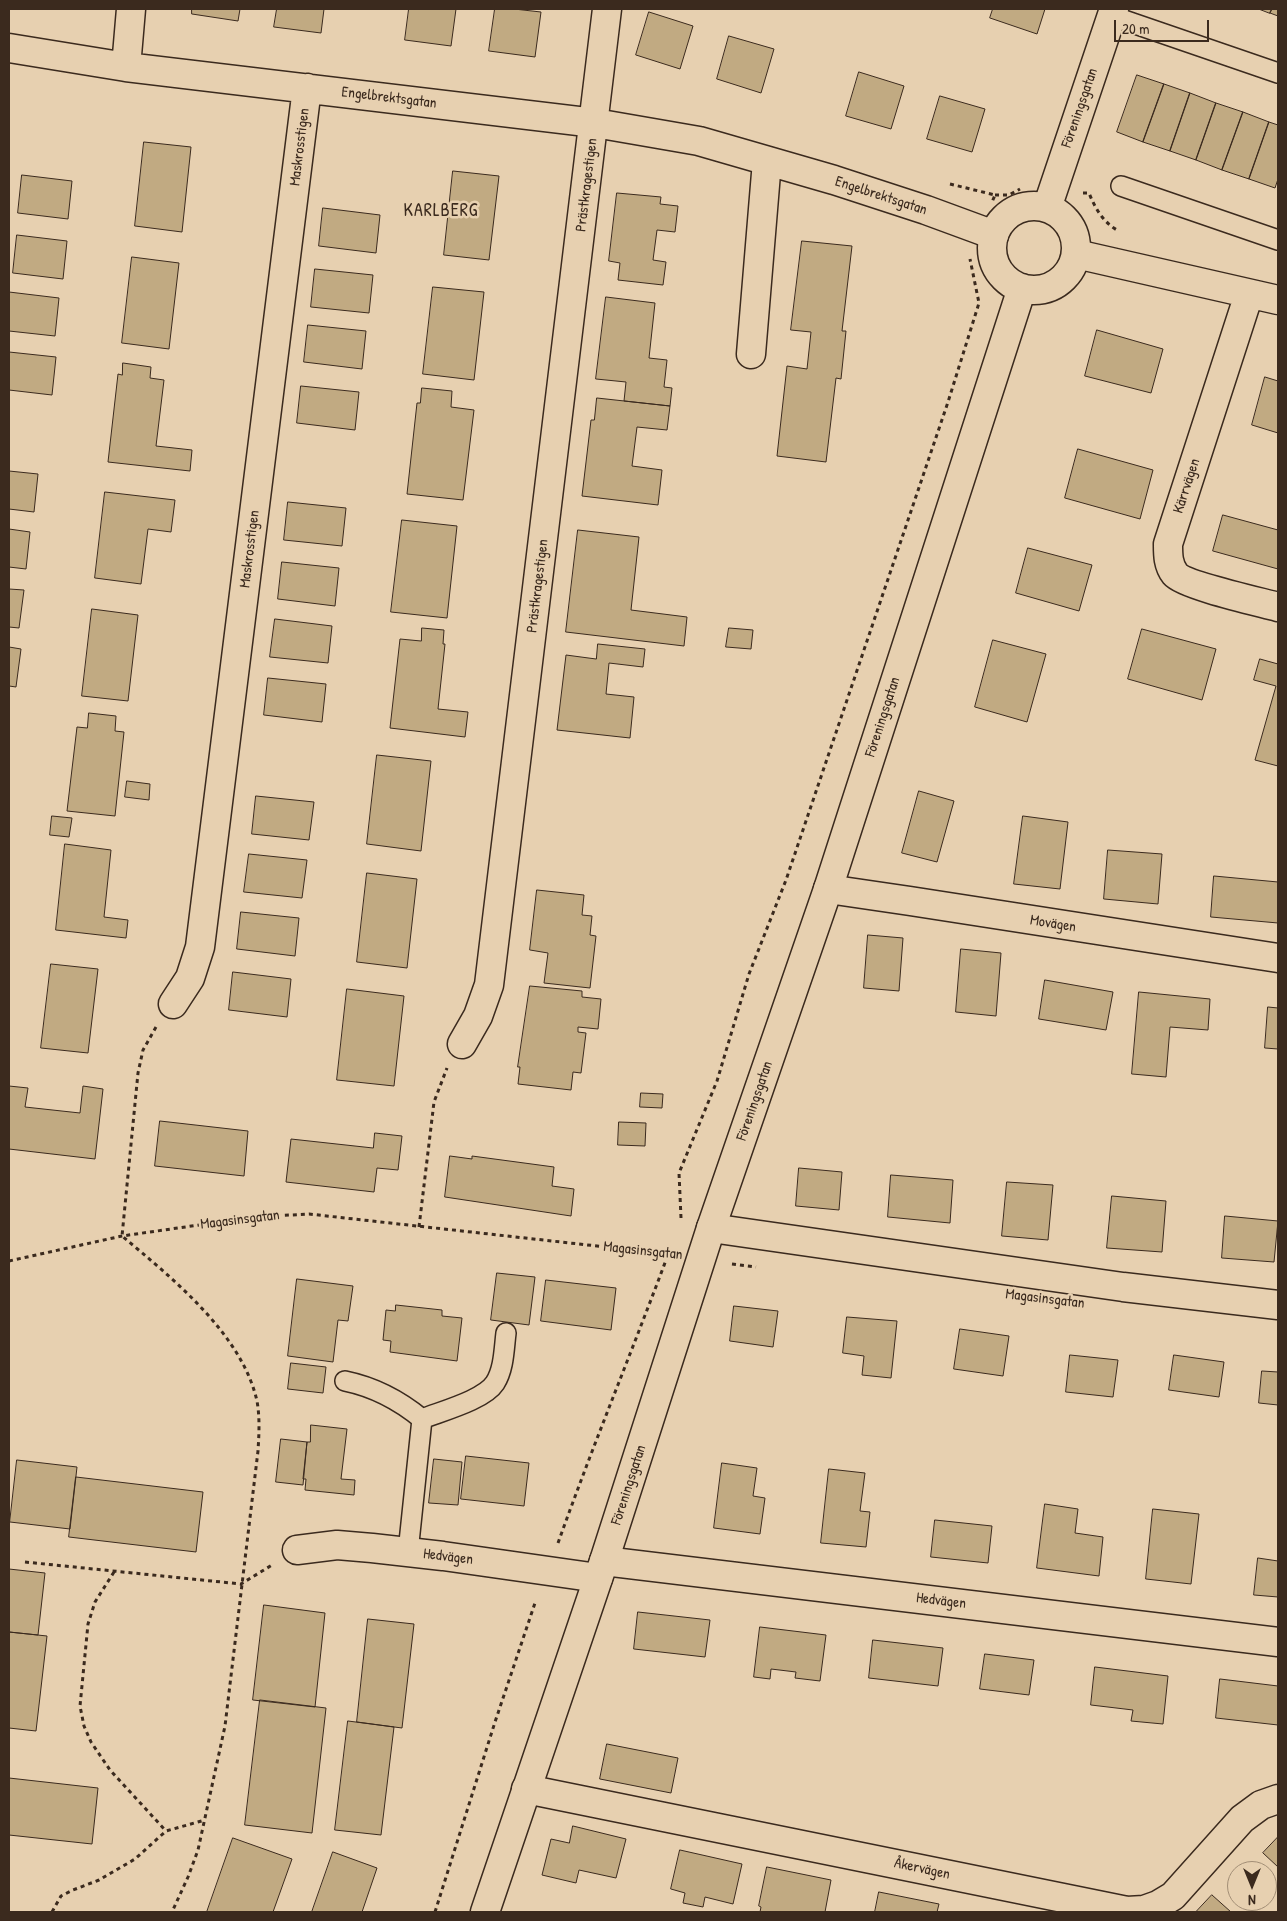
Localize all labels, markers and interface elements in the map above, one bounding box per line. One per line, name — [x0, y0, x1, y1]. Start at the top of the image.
scale bar — [1117, 10, 1212, 42]
text: 20 m — [1122, 18, 1149, 39]
street label: Föreningsgatan — [1058, 66, 1102, 150]
street label: Engelbrektsgatan — [341, 83, 437, 113]
street label: Maskrosstigen — [286, 107, 314, 187]
street label: Prästkragestigen — [572, 137, 602, 233]
street label: Engelbrektsgatan — [833, 173, 929, 219]
district label: KARLBERG — [403, 200, 479, 222]
street label: Kärrvägen — [1170, 456, 1204, 516]
street label: Maskrosstigen — [236, 509, 264, 589]
street label: Prästkragestigen — [523, 538, 553, 634]
street label: Föreningsgatan — [862, 675, 904, 759]
street label: Movägen — [1029, 911, 1077, 937]
street label: Föreningsgatan — [733, 1059, 777, 1143]
street label: Magasinsgatan — [199, 1206, 281, 1234]
street label: Magasinsgatan — [603, 1238, 683, 1264]
street label: Magasinsgatan — [1004, 1285, 1086, 1313]
street label: Föreningsgatan — [608, 1443, 650, 1527]
street label: Hedvägen — [422, 1545, 474, 1569]
street label: Hedvägen — [915, 1589, 967, 1613]
street label: Åkervägen — [892, 1854, 952, 1884]
north arrow — [1227, 1861, 1277, 1911]
text: N — [1248, 1891, 1256, 1910]

